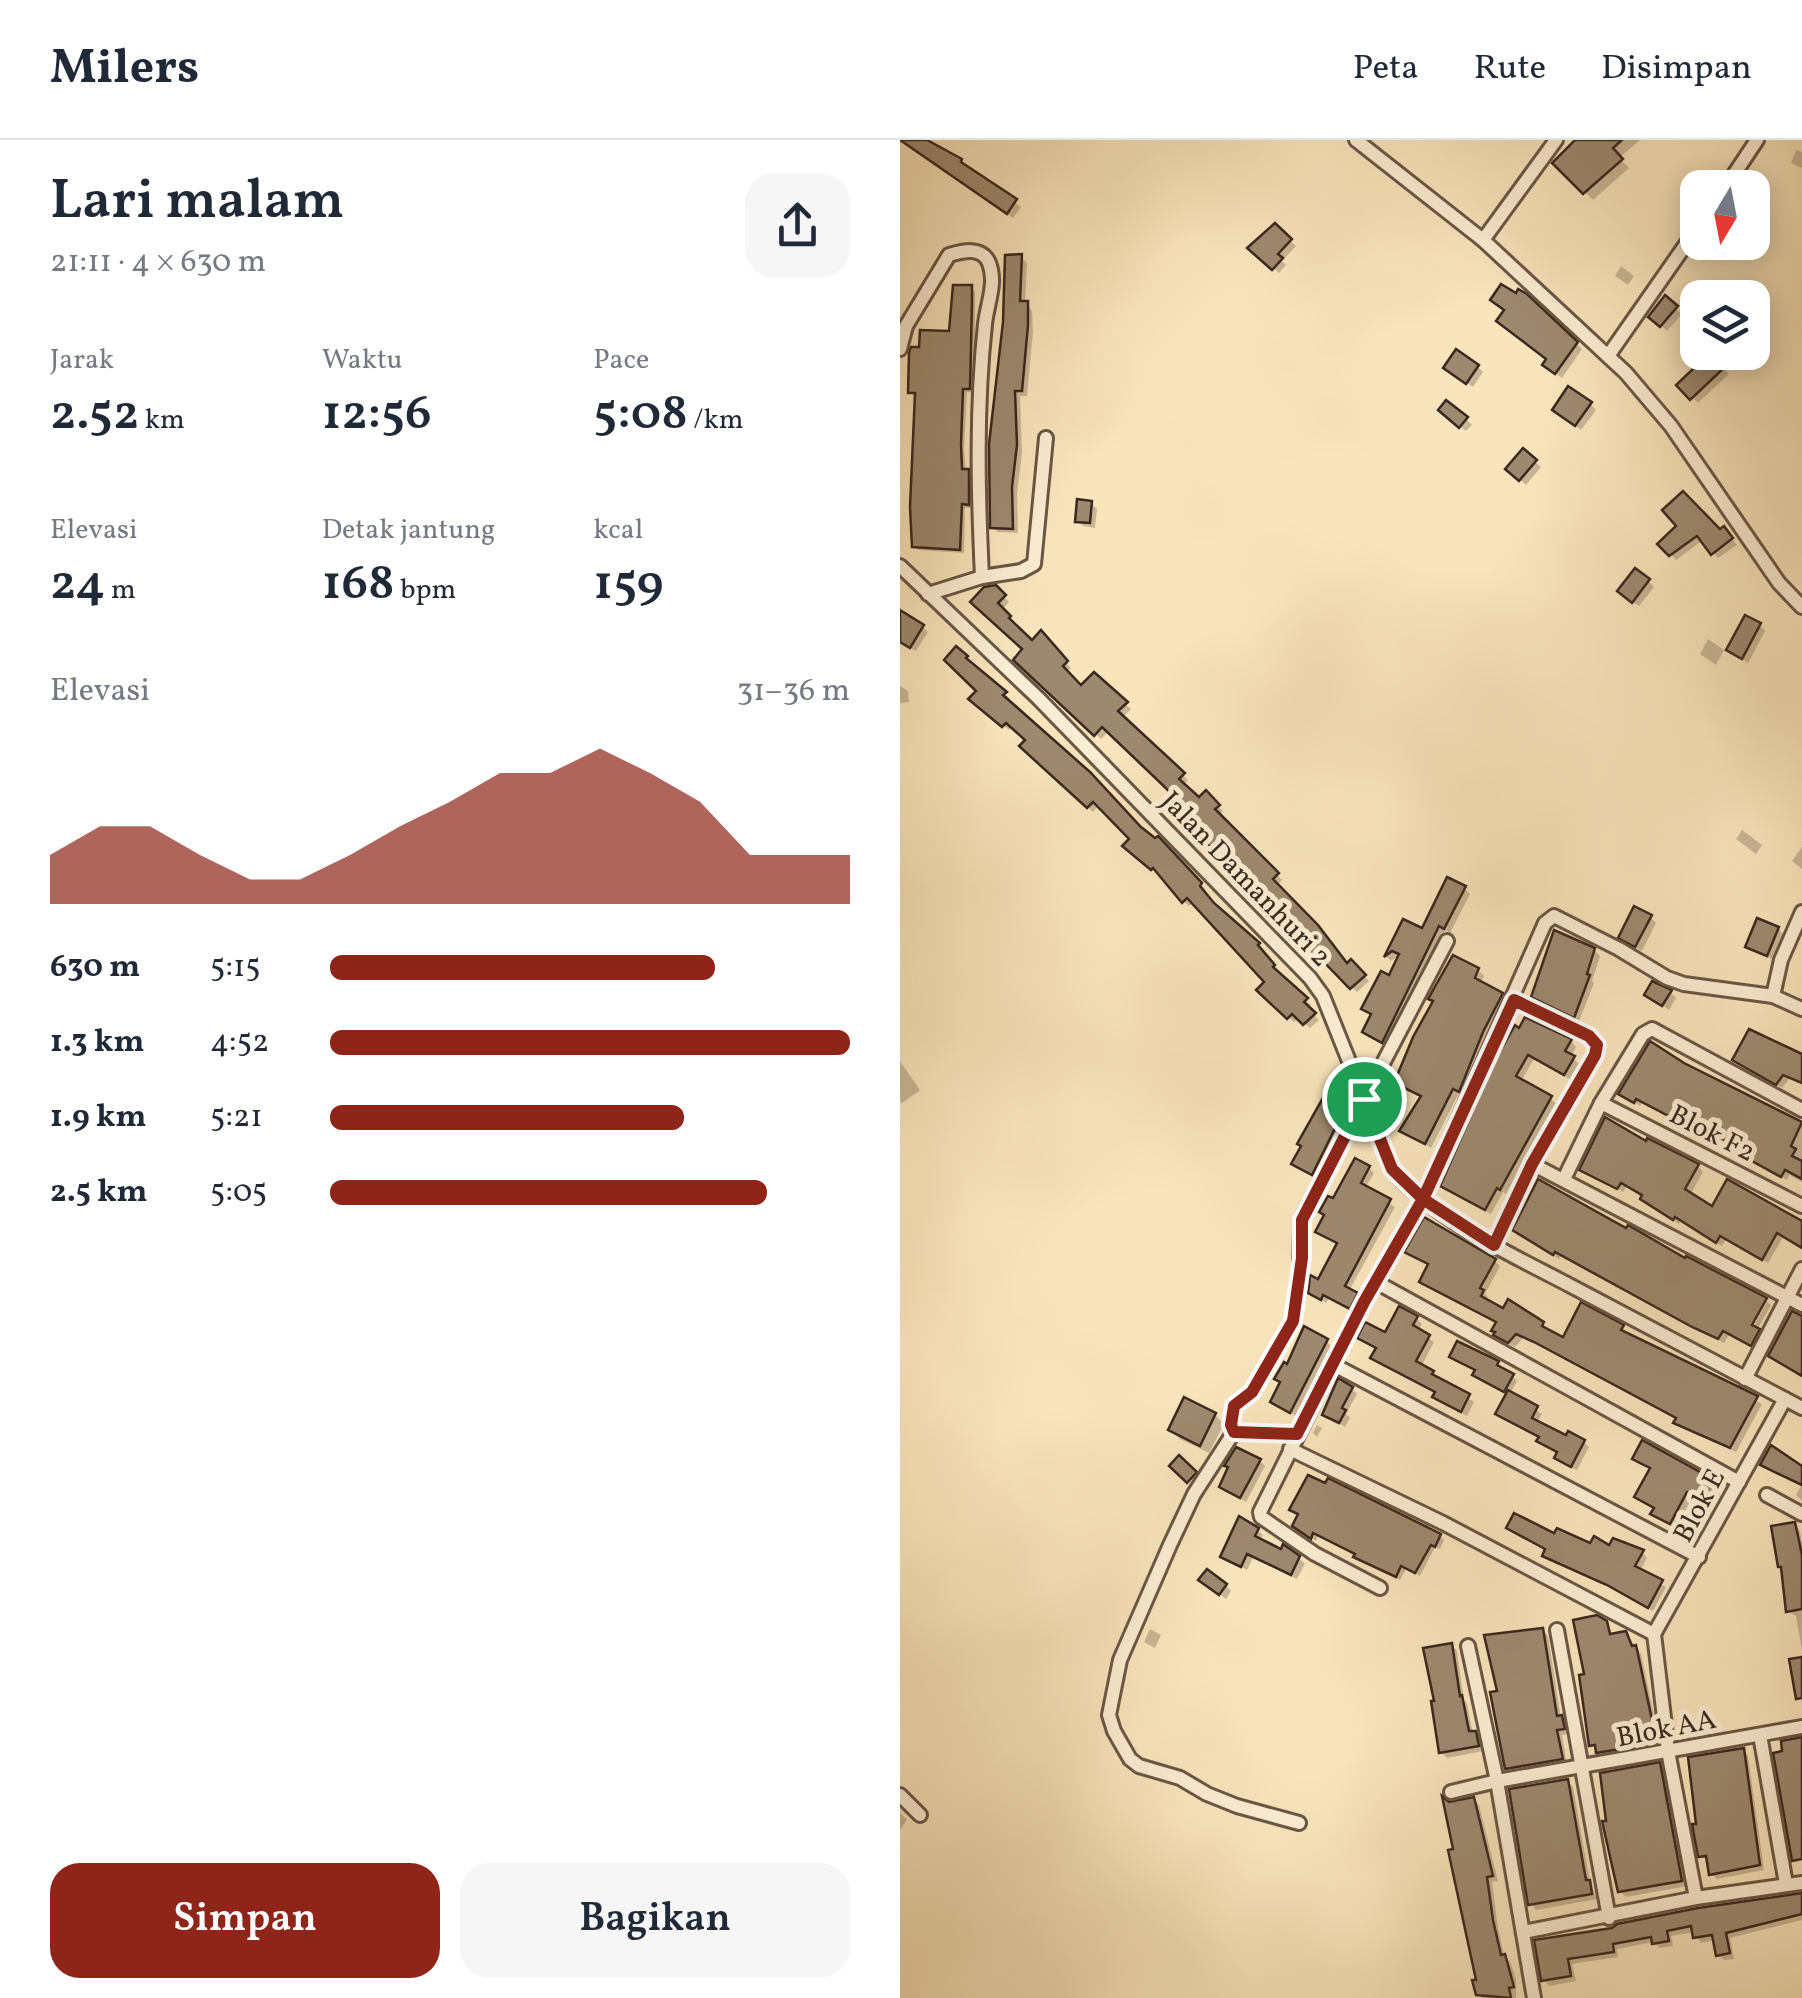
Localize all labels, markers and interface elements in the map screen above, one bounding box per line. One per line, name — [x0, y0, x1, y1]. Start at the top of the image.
text: Milers — [50, 36, 199, 103]
text: Peta — [1353, 45, 1419, 93]
text: Rute — [1474, 45, 1546, 93]
text: Disimpan — [1601, 45, 1752, 93]
text: Lari malam — [50, 165, 344, 241]
north arrow — [1680, 170, 1770, 260]
map controls — [1680, 170, 1770, 370]
button: share — [745, 173, 850, 278]
text: 21:11 · 4 × 630 m — [50, 241, 266, 285]
button: layers — [1680, 280, 1770, 370]
text: Jarak — [50, 341, 114, 380]
text: Waktu — [322, 341, 403, 380]
text: Pace — [593, 341, 649, 380]
text: 2.52 — [50, 380, 139, 450]
text: 12:56 — [322, 380, 432, 450]
text: 5:08 — [593, 380, 688, 450]
text: km — [139, 401, 185, 440]
text: /km — [688, 401, 744, 440]
text: Elevasi — [50, 511, 137, 550]
text: Detak jantung — [322, 511, 495, 550]
text: kcal — [593, 511, 643, 550]
text: 24 — [50, 550, 105, 620]
text: 168 — [322, 550, 395, 620]
text: 159 — [593, 550, 664, 620]
text: m — [105, 571, 136, 610]
text: bpm — [395, 571, 456, 610]
text: Elevasi — [50, 670, 150, 714]
text: 31–36 m — [737, 670, 850, 714]
street label: Jalan Damanhuri 2 — [1151, 783, 1339, 976]
text: 630 m — [50, 946, 140, 990]
text: 5:15 — [210, 946, 261, 990]
text: 1.3 km — [50, 1021, 144, 1065]
text: 4:52 — [210, 1021, 269, 1065]
pin — [1322, 1057, 1407, 1142]
icon: arrive — [1337, 1072, 1392, 1127]
text: 1.9 km — [50, 1096, 146, 1140]
text: 5:21 — [210, 1096, 263, 1140]
street label: Blok F2 — [1662, 1096, 1762, 1172]
text: 2.5 km — [50, 1171, 148, 1215]
text: 5:05 — [210, 1171, 267, 1215]
street label: Blok E — [1665, 1463, 1736, 1550]
street label: Blok AA — [1613, 1701, 1720, 1758]
button: Simpan — [50, 1863, 440, 1978]
button: Bagikan — [460, 1863, 850, 1978]

